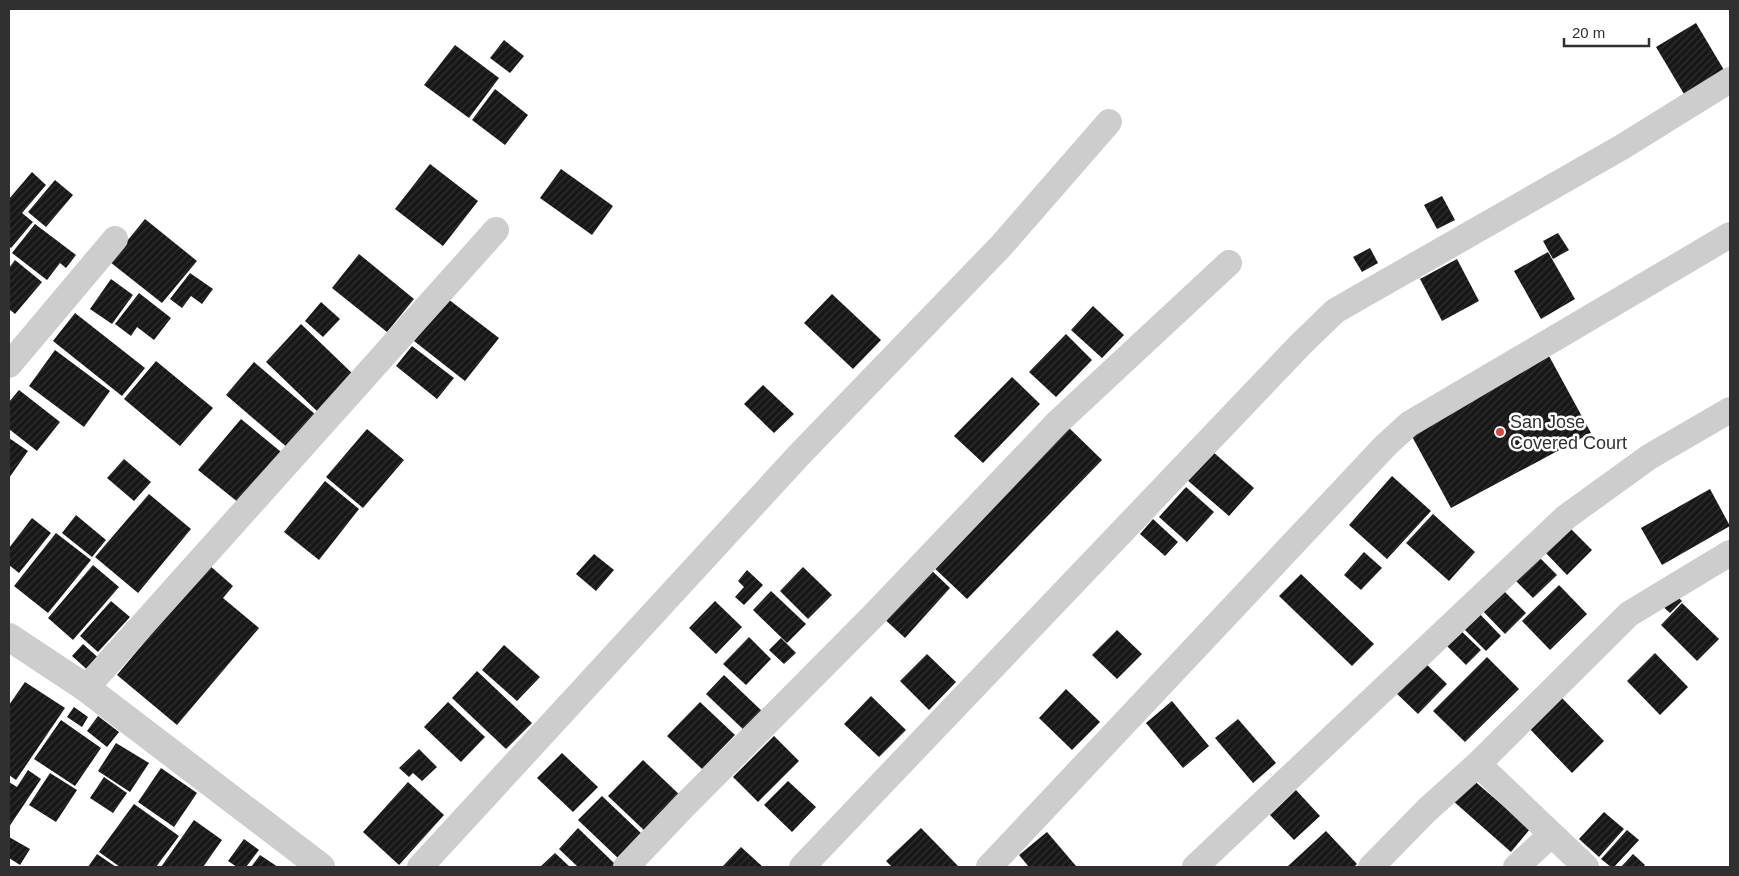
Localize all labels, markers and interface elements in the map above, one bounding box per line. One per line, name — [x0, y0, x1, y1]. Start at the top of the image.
scale bar — [1564, 15, 1649, 47]
text: 20 m — [1572, 24, 1605, 41]
place label: San Jose Covered Court — [1510, 412, 1627, 453]
marker: San Jose Covered Court — [1494, 426, 1506, 438]

